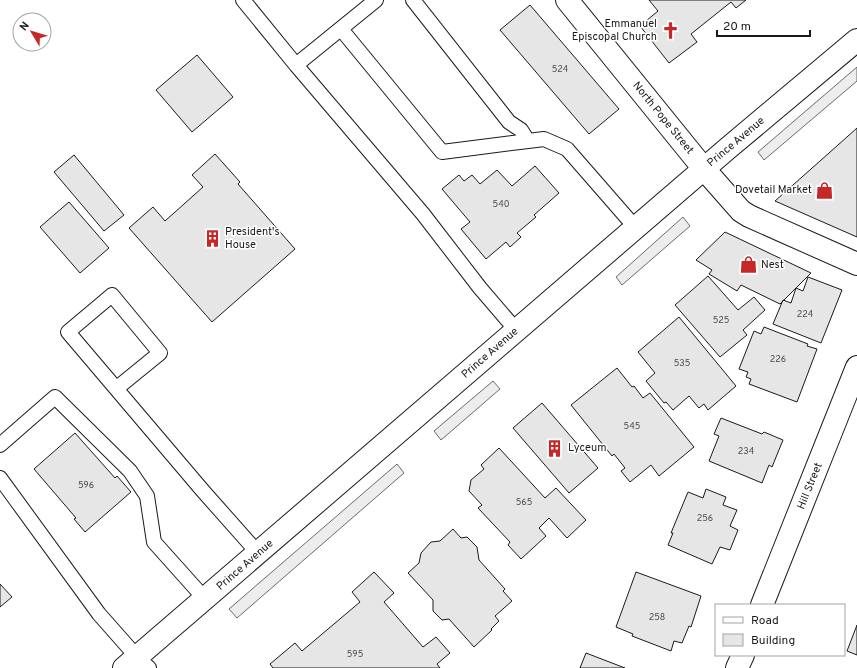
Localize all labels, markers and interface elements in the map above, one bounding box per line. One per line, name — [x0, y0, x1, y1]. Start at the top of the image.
north arrow — [12, 12, 52, 52]
scale bar — [717, 12, 810, 38]
place label: Emmanuel Episcopal Church — [572, 17, 657, 44]
text: N — [17, 19, 33, 34]
text: 20 m — [723, 19, 751, 35]
church icon: Emmanuel Episcopal Church — [660, 20, 680, 40]
house number: 524 — [552, 64, 569, 75]
street label: North Pope Street — [629, 79, 697, 157]
street label: Prince Avenue — [704, 114, 768, 170]
shop icon: Dovetail Market — [815, 180, 835, 200]
place label: Dovetail Market — [735, 183, 812, 197]
house number: 540 — [492, 199, 510, 210]
place label: President's House — [225, 225, 280, 252]
building icon: President's House — [202, 228, 222, 248]
shop icon: Nest — [738, 255, 758, 275]
place label: Nest — [761, 258, 784, 272]
house number: 224 — [797, 309, 814, 320]
house number: 525 — [713, 315, 729, 326]
street label: Prince Avenue — [459, 324, 521, 381]
house number: 226 — [770, 354, 786, 365]
house number: 535 — [674, 358, 690, 369]
house number: 545 — [624, 421, 640, 432]
building icon: Lyceum — [545, 438, 565, 458]
place label: Lyceum — [568, 441, 607, 455]
house number: 234 — [738, 446, 755, 457]
street label: Hill Street — [794, 461, 826, 511]
house number: 596 — [78, 480, 94, 491]
house number: 565 — [516, 497, 532, 508]
house number: 256 — [697, 513, 713, 524]
street label: Prince Avenue — [214, 536, 276, 593]
legend — [715, 604, 845, 656]
house number: 258 — [649, 612, 665, 623]
text: Road — [751, 613, 779, 629]
text: Building — [751, 633, 795, 649]
house number: 595 — [347, 649, 363, 660]

